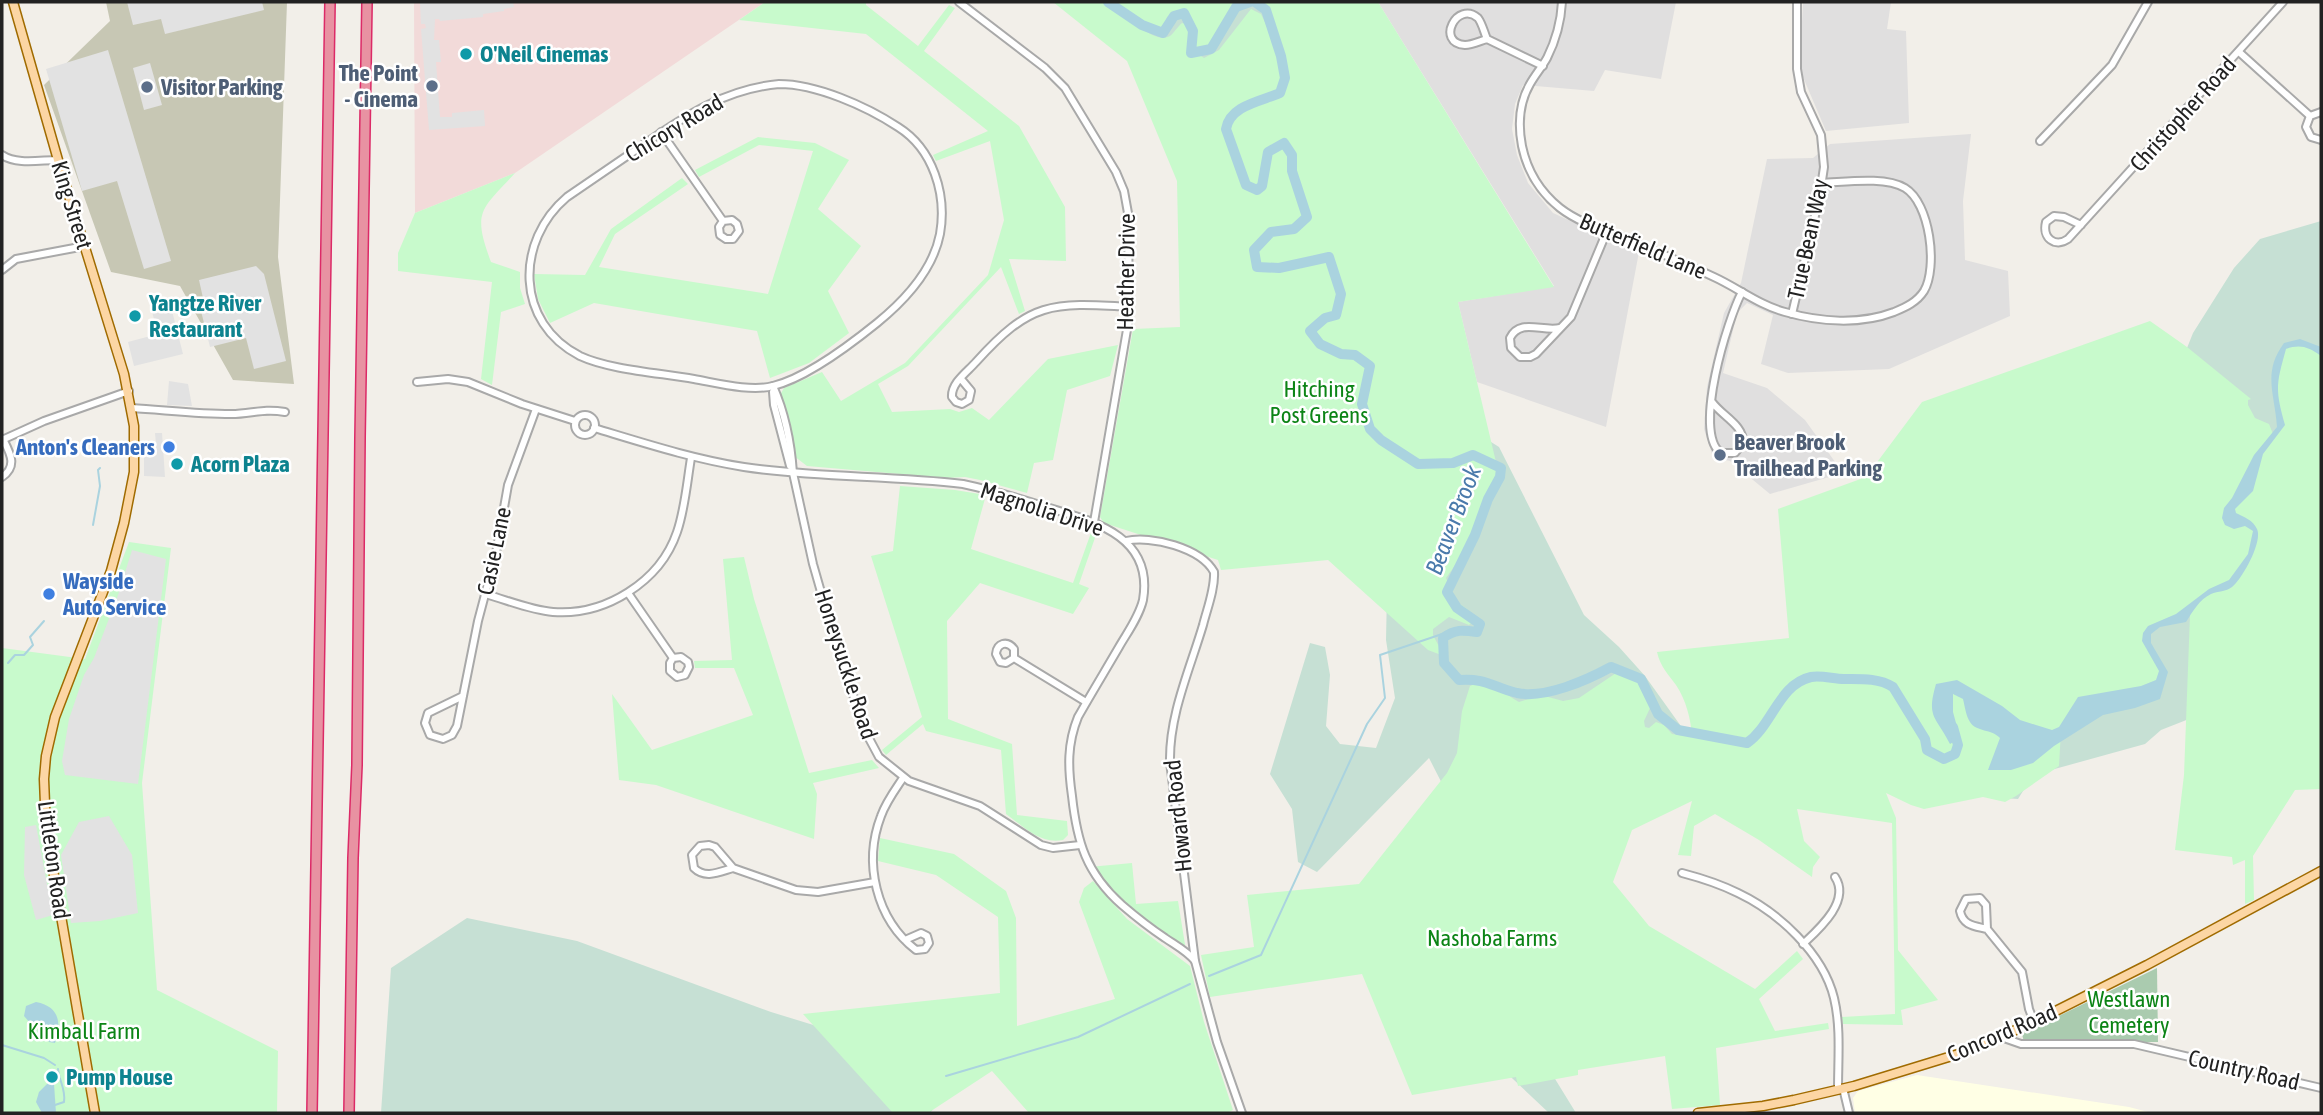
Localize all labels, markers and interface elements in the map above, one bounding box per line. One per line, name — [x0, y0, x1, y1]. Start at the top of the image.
place label: O'Neil Cinemas — [480, 41, 608, 67]
marker: O'Neil Cinemas — [458, 46, 474, 62]
street label: Christopher Road — [2125, 51, 2241, 177]
place label: The Point - Cinema — [339, 60, 418, 112]
place label: Visitor Parking — [160, 74, 283, 100]
marker: The Point - Cinema — [424, 78, 440, 94]
marker: Visitor Parking — [139, 79, 155, 95]
street label: Chicory Road — [620, 89, 728, 167]
street label: King Street — [46, 158, 98, 252]
street label: True Bean Way — [1783, 176, 1833, 302]
street label: Butterfield Lane — [1576, 208, 1710, 284]
street label: Heather Drive — [1112, 213, 1140, 331]
place label: Yangtze River Restaurant — [148, 290, 262, 342]
marker: Yangtze River Restaurant — [127, 308, 143, 324]
park label: Hitching Post Greens — [1270, 376, 1368, 428]
place label: Beaver Brook Trailhead Parking — [1734, 429, 1882, 481]
place label: Anton's Cleaners — [15, 434, 155, 460]
marker: Anton's Cleaners — [161, 439, 177, 455]
marker: Beaver Brook Trailhead Parking — [1712, 447, 1728, 463]
place label: Acorn Plaza — [190, 451, 290, 477]
marker: Acorn Plaza — [169, 456, 185, 472]
water label: Beaver Brook — [1420, 461, 1486, 578]
street label: Magnolia Drive — [977, 477, 1107, 541]
street label: Casie Lane — [472, 505, 516, 597]
place label: Wayside Auto Service — [62, 568, 166, 620]
marker: Wayside Auto Service — [41, 586, 57, 602]
street label: Honeysuckle Road — [809, 586, 883, 742]
street label: Howard Road — [1159, 759, 1197, 873]
street label: Littleton Road — [33, 799, 75, 921]
park label: Nashoba Farms — [1427, 925, 1557, 951]
park label: Westlawn Cemetery — [2088, 986, 2170, 1038]
street label: Concord Road — [1943, 998, 2061, 1068]
park label: Kimball Farm — [28, 1018, 140, 1044]
street label: Country Road — [2186, 1045, 2302, 1095]
place label: Pump House — [66, 1064, 173, 1090]
marker: Pump House — [44, 1069, 60, 1085]

